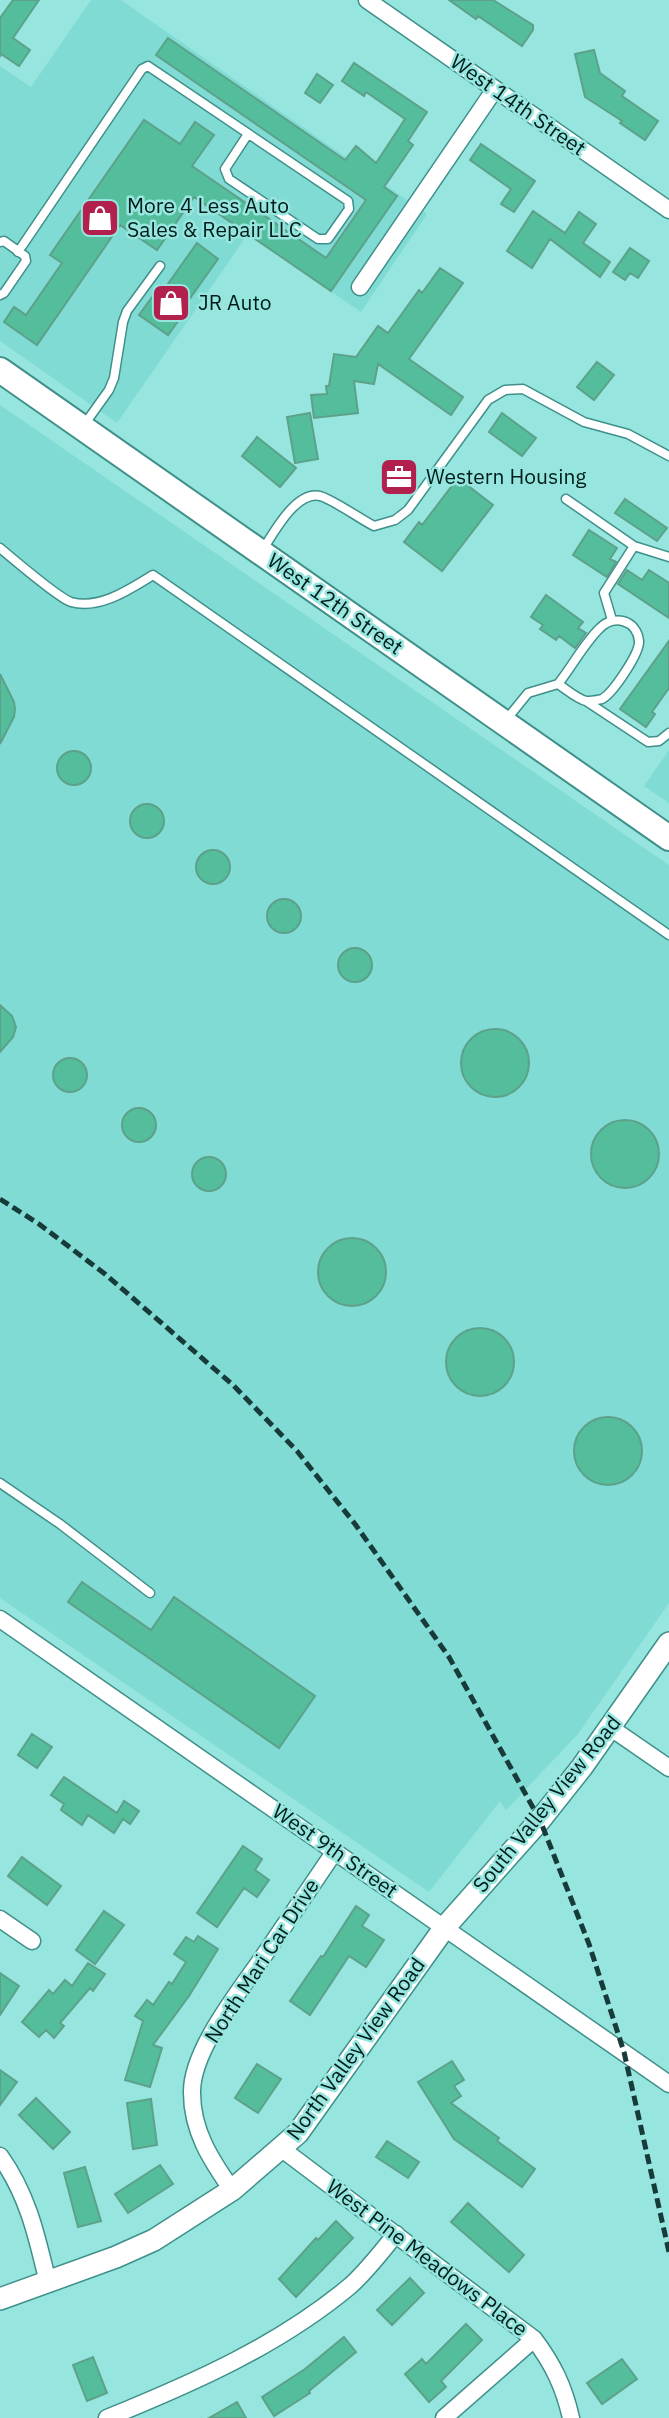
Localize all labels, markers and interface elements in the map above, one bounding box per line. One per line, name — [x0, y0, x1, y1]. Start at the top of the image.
street label: West 14th Street — [445, 47, 592, 161]
place label: More 4 Less Auto Sales & Repair LLC — [127, 191, 302, 243]
shop icon: More 4 Less Auto Sales & Repair LLC — [79, 197, 121, 239]
shop icon: JR Auto — [150, 282, 192, 324]
place label: JR Auto — [198, 288, 272, 316]
office icon: Western Housing — [378, 456, 420, 498]
place label: Western Housing — [426, 462, 586, 490]
street label: West 12th Street — [262, 546, 409, 660]
street label: South Valley View Road — [466, 1709, 626, 1898]
street label: West 9th Street — [267, 1797, 404, 1904]
street label: North Mari Car Drive — [198, 1873, 325, 2048]
street label: North Valley View Road — [279, 1952, 431, 2145]
street label: West Pine Meadows Place — [321, 2172, 534, 2342]

